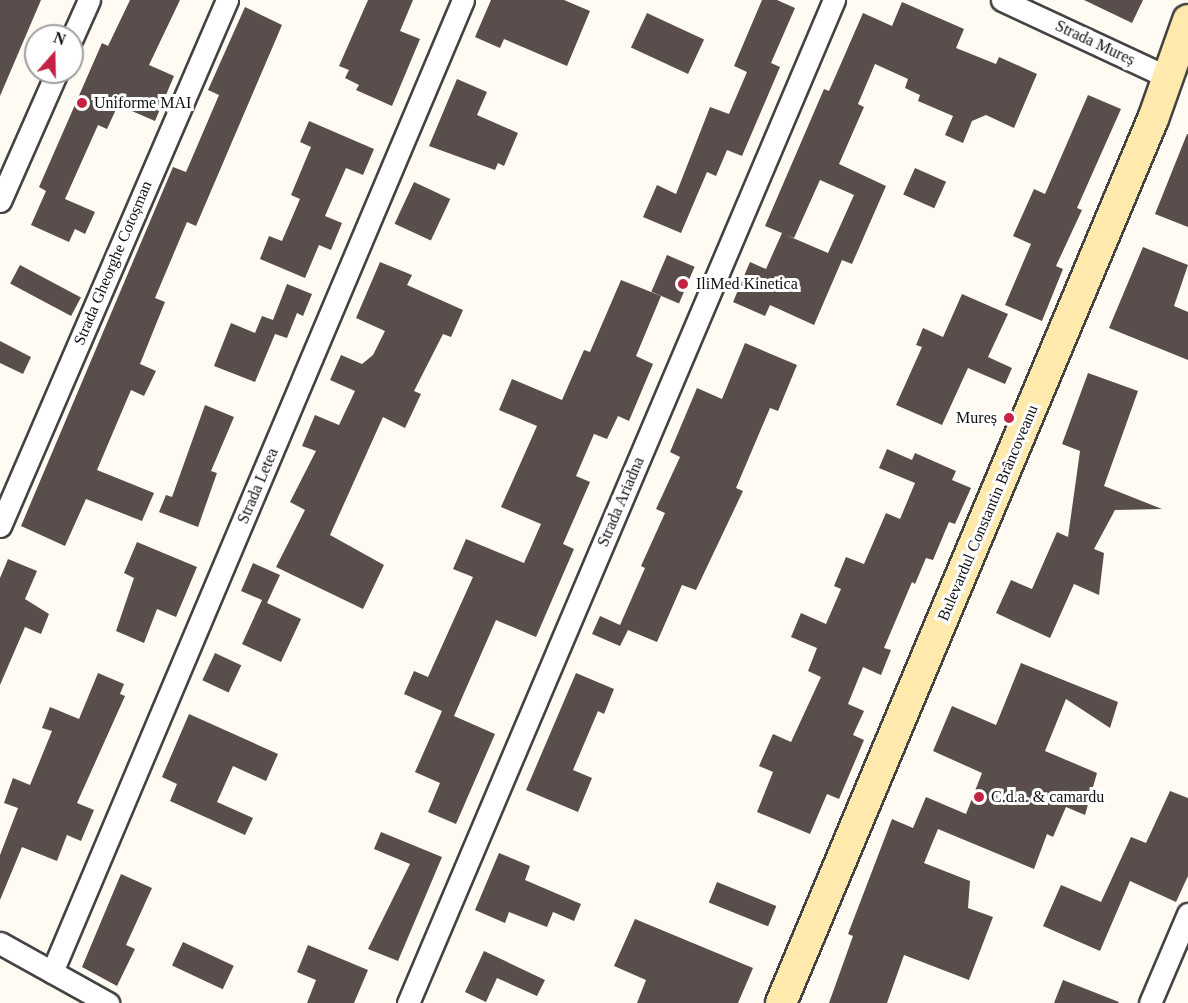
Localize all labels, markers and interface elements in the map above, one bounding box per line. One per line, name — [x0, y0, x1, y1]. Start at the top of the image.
street label: Strada Mureș — [1052, 16, 1138, 70]
north arrow — [24, 24, 84, 84]
text: N — [51, 29, 68, 48]
place label: Uniforme MAI — [94, 93, 191, 113]
marker: Uniforme MAI — [75, 96, 89, 110]
street label: Strada Gheorghe Cotoșman — [70, 178, 156, 348]
place label: IliMed Kinetica — [696, 274, 798, 294]
marker: IliMed Kinetica — [674, 275, 692, 293]
street label: Bulevardul Constantin Brâncoveanu — [934, 402, 1042, 624]
place label: Mureș — [956, 408, 997, 428]
marker: Mureș — [1002, 411, 1016, 425]
street label: Strada Letea — [233, 445, 283, 527]
street label: Strada Ariadna — [593, 454, 649, 550]
place label: C.d.a. & camardu — [991, 787, 1104, 807]
marker: C.d.a. & camardu — [972, 790, 986, 804]

